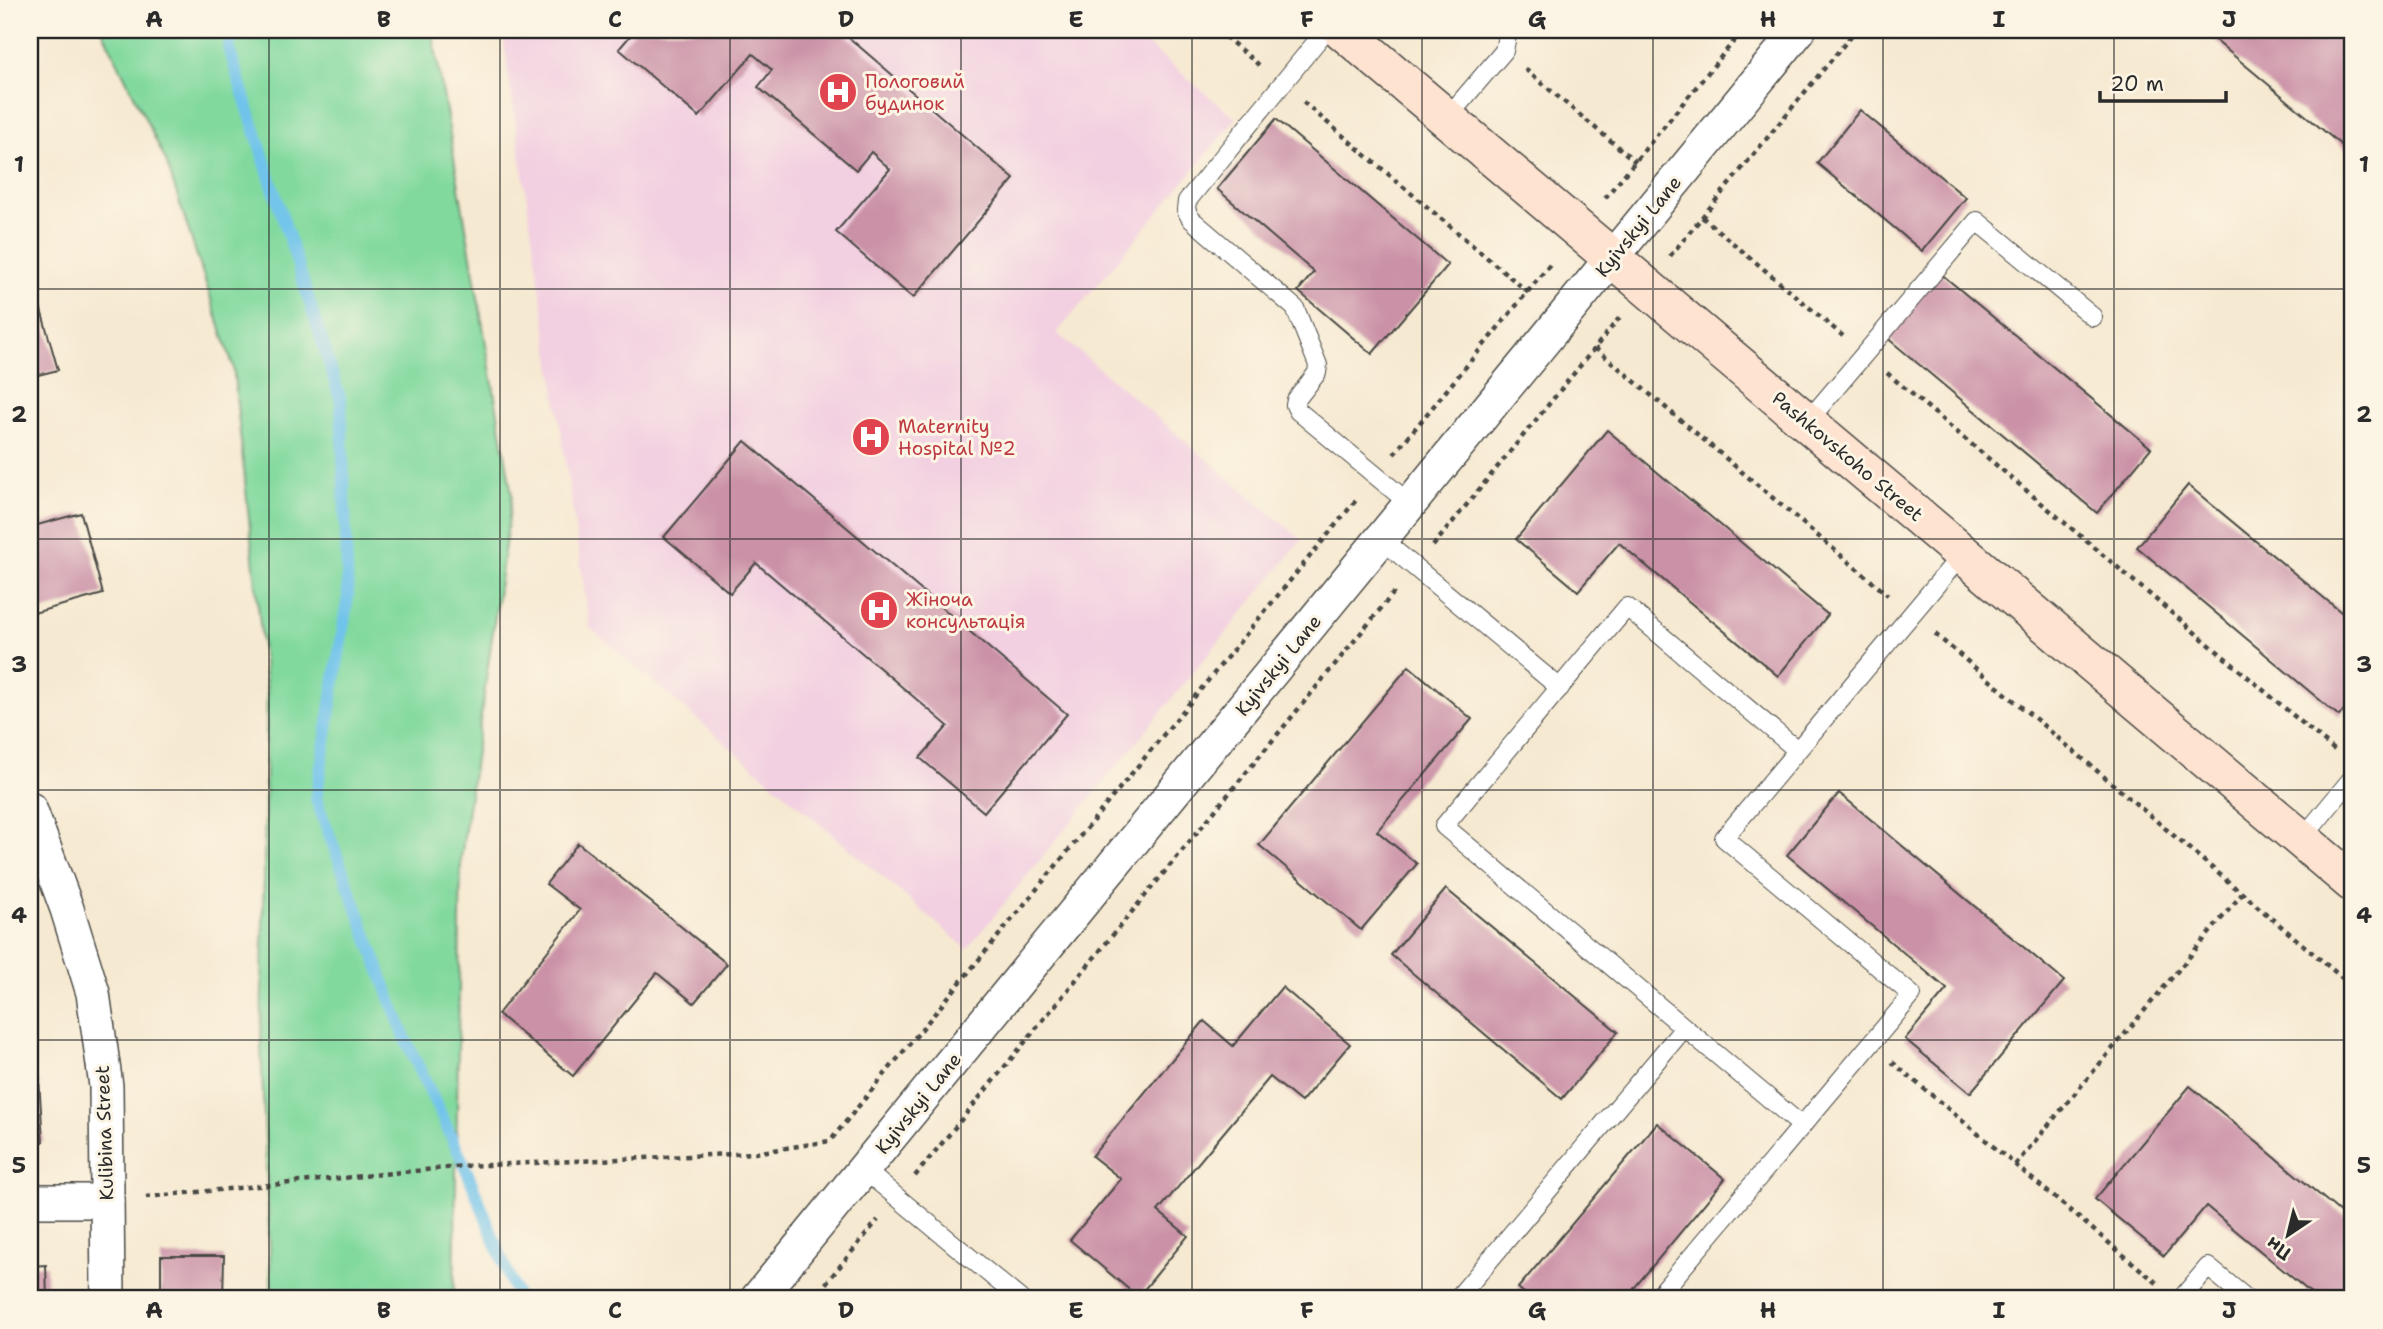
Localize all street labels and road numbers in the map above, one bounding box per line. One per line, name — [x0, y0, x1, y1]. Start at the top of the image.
street label: Kyivskyi Lane — [1590, 170, 1687, 282]
street label: Pashkovskoho Street — [1767, 386, 1928, 527]
street label: Kyivskyi Lane — [1230, 609, 1327, 721]
street label: Kyivskyi Lane — [870, 1047, 967, 1159]
street label: Kulibina Street — [90, 1065, 119, 1201]

